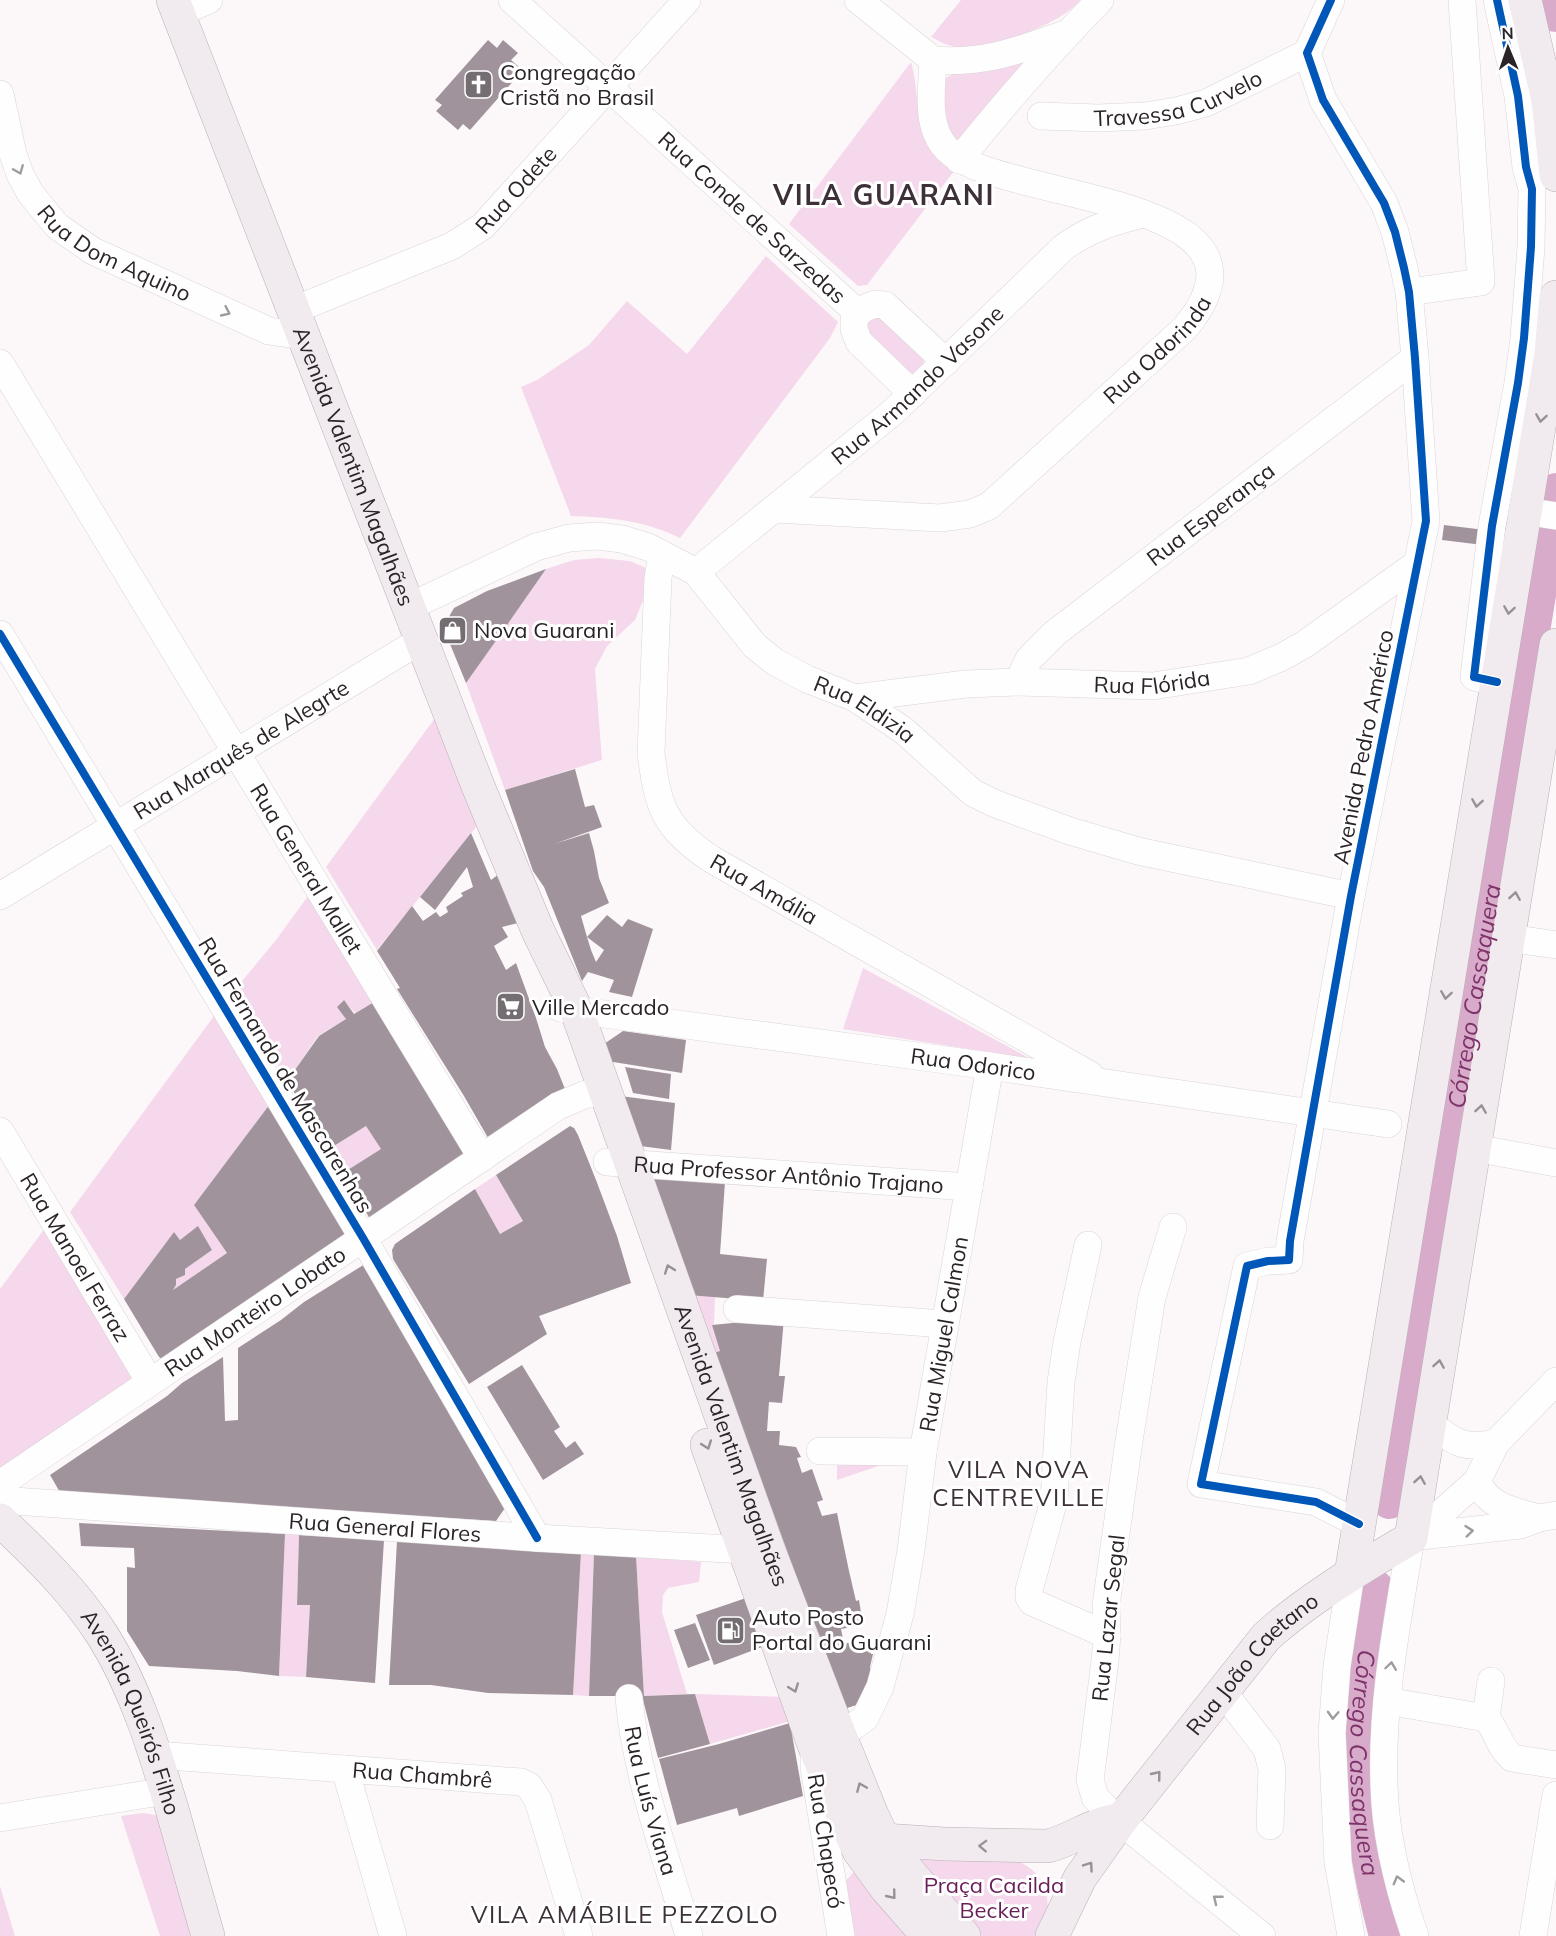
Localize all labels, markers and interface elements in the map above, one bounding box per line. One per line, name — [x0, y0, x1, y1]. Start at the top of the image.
north arrow — [1478, 18, 1538, 78]
text: N — [1501, 23, 1514, 43]
place label: Congregação Cristã no Brasil — [500, 58, 654, 111]
street label: Travessa Curvelo — [1093, 64, 1267, 132]
church icon: Congregação Cristã no Brasil — [463, 69, 495, 101]
street label: Rua Conde de Sarzedas — [652, 125, 852, 310]
street label: Rua Odete — [469, 140, 562, 240]
one-way arrow — [12, 165, 25, 175]
district label: VILA GUARANI — [772, 177, 995, 212]
street label: Rua Dom Aquino — [31, 199, 196, 308]
street label: Rua Odorinda — [1097, 291, 1217, 410]
street label: Rua Armando Vasone — [825, 299, 1009, 471]
one-way arrow — [220, 304, 231, 316]
street label: Avenida Valentim Magalhães — [287, 322, 421, 610]
one-way arrow — [1535, 413, 1547, 422]
street label: Rua Esperança — [1141, 456, 1280, 572]
one-way arrow — [1503, 605, 1516, 615]
shop icon: Nova Guarani — [437, 614, 469, 646]
place label: Nova Guarani — [474, 616, 614, 644]
street label: Avenida Pedro Américo — [1327, 627, 1399, 867]
street label: Rua Flórida — [1093, 663, 1212, 700]
street label: Rua Eldizia — [810, 669, 922, 749]
street label: Rua Marquês de Alegrte — [128, 673, 354, 826]
street label: Rua General Mallet — [244, 778, 369, 959]
one-way arrow — [1472, 798, 1484, 807]
street label: Rua Amália — [705, 847, 823, 931]
water label: Córrego Cassaquera — [1441, 882, 1507, 1111]
one-way arrow — [1509, 891, 1521, 901]
street label: Rua Fernando de Mascarenhas — [192, 932, 380, 1218]
one-way arrow — [1440, 990, 1452, 1000]
supermarket icon: Ville Mercado — [495, 991, 527, 1023]
place label: Ville Mercado — [532, 993, 669, 1021]
street label: Rua Odorico — [909, 1041, 1038, 1087]
one-way arrow — [1474, 1105, 1487, 1115]
street label: Rua Professor Antônio Trajano — [633, 1150, 945, 1199]
street label: Rua Manoel Ferraz — [14, 1168, 137, 1347]
street label: Rua Miguel Calmon — [913, 1234, 974, 1434]
street label: Rua Monteiro Lobato — [159, 1240, 351, 1383]
one-way arrow — [663, 1264, 676, 1275]
street label: Avenida Valentim Magalhães — [668, 1300, 795, 1590]
one-way arrow — [1432, 1359, 1445, 1369]
one-way arrow — [700, 1439, 713, 1450]
district label: VILA NOVA CENTREVILLE — [932, 1454, 1106, 1512]
one-way arrow — [1413, 1475, 1426, 1485]
street label: Rua General Flores — [288, 1506, 482, 1548]
one-way arrow — [1464, 1525, 1473, 1538]
street label: Rua Lazar Segal — [1085, 1533, 1131, 1703]
street label: Rua João Caetano — [1180, 1586, 1324, 1741]
place label: Auto Posto Portal do Guarani — [752, 1603, 932, 1656]
street label: Avenida Queirós Filho — [75, 1604, 187, 1818]
fuel station icon: Auto Posto Portal do Guarani — [715, 1614, 747, 1646]
water label: Córrego Cassaquera — [1344, 1648, 1386, 1879]
one-way arrow — [1385, 1661, 1397, 1670]
one-way arrow — [786, 1682, 799, 1693]
one-way arrow — [1326, 1711, 1339, 1720]
street label: Rua Luís Viana — [619, 1724, 684, 1879]
street label: Rua Chambrê — [351, 1756, 493, 1794]
one-way arrow — [1149, 1770, 1160, 1781]
street label: Rua Chapecó — [802, 1771, 850, 1911]
one-way arrow — [856, 1782, 868, 1793]
one-way arrow — [979, 1839, 988, 1852]
one-way arrow — [1082, 1861, 1093, 1872]
park label: Praça Cacilda Becker — [924, 1871, 1064, 1924]
one-way arrow — [1393, 1875, 1405, 1886]
one-way arrow — [885, 1888, 896, 1899]
one-way arrow — [1213, 1895, 1224, 1906]
district label: VILA AMÁBILE PEZZOLO — [471, 1899, 779, 1929]

